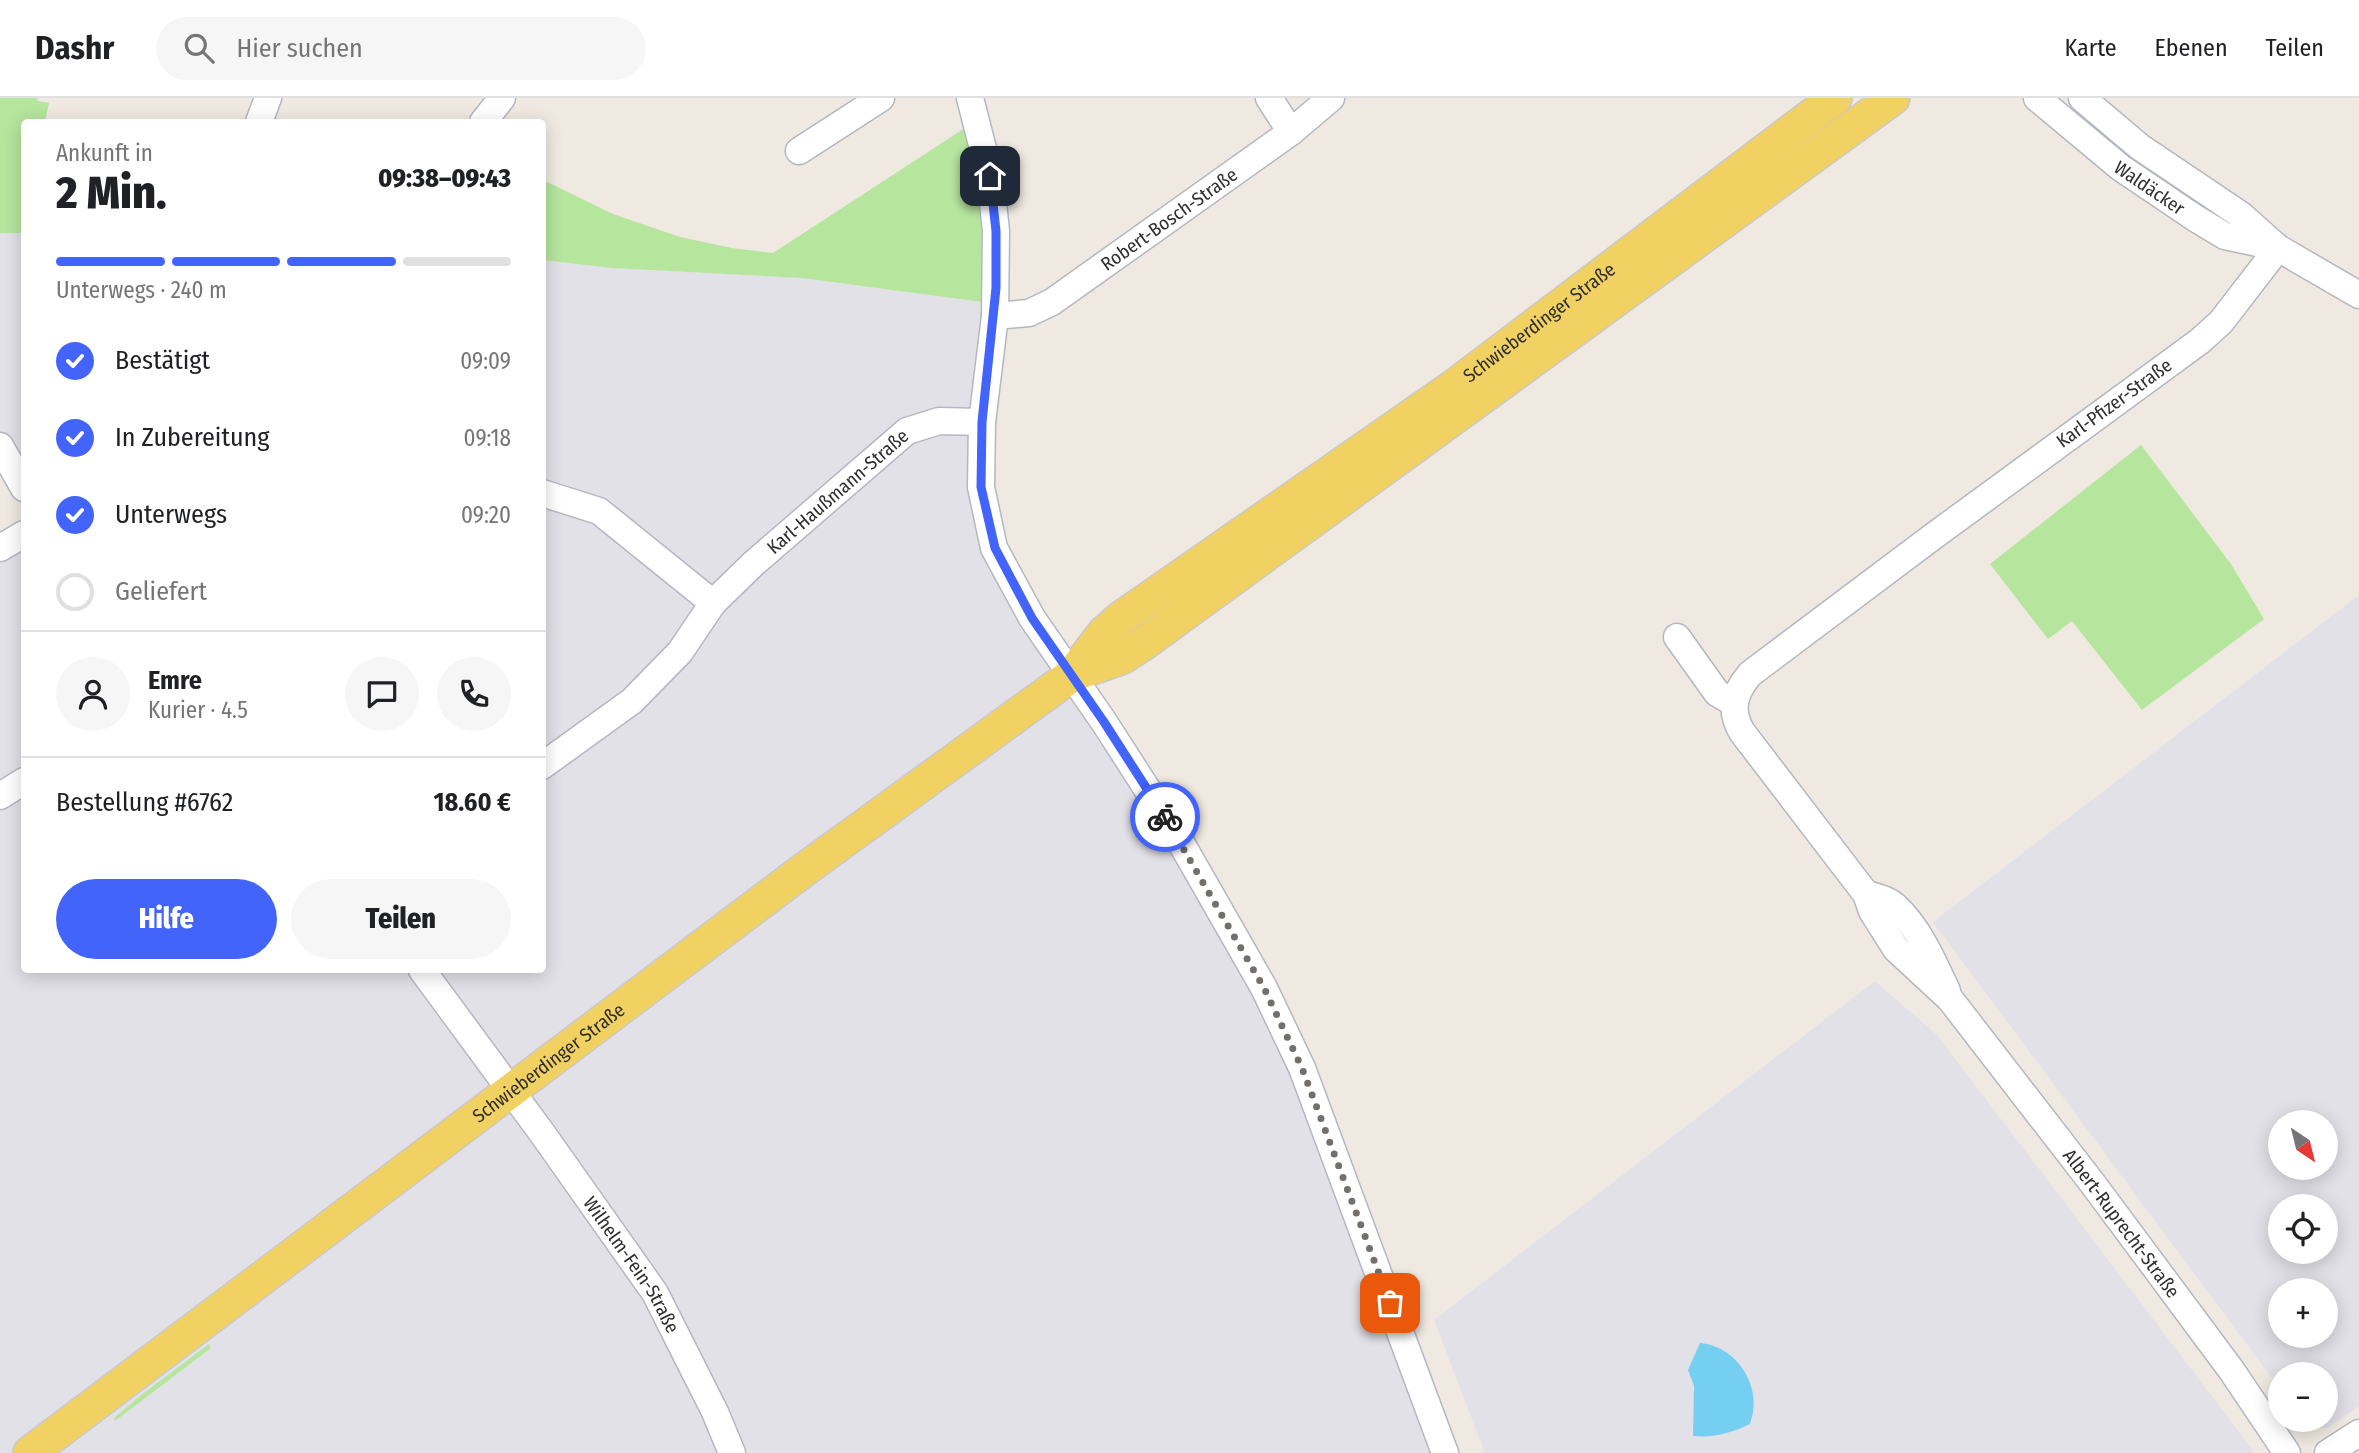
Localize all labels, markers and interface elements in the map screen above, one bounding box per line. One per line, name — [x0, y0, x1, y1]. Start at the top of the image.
search box — [156, 17, 646, 80]
text: Dashr — [35, 28, 114, 68]
icon: search — [180, 29, 218, 67]
text: Hier suchen — [236, 33, 363, 64]
text: Karte — [2065, 34, 2117, 62]
text: Ebenen — [2155, 34, 2228, 62]
text: Teilen — [2266, 34, 2324, 62]
text: Ankunft in — [56, 139, 153, 167]
pin — [960, 146, 1020, 206]
street label: Waldäcker — [2110, 155, 2190, 220]
icon: home — [971, 157, 1009, 195]
text: 09:38–09:43 — [378, 163, 511, 194]
street label: Robert-Bosch-Straße — [1096, 163, 1242, 275]
text: 2 Min. — [56, 165, 167, 220]
street label: Schwieberdinger Straße — [1458, 257, 1619, 387]
text: Unterwegs · 240 m — [56, 276, 227, 304]
icon: check — [56, 342, 94, 380]
text: Bestätigt — [115, 345, 210, 376]
text: 09:09 — [460, 347, 511, 375]
street label: Karl-Pfizer-Straße — [2052, 353, 2176, 453]
icon: check — [56, 419, 94, 457]
text: In Zubereitung — [115, 422, 269, 453]
text: 09:18 — [464, 424, 511, 452]
street label: Karl-Haußmann-Straße — [762, 424, 913, 559]
icon: check — [56, 496, 94, 534]
text: Unterwegs — [115, 499, 227, 530]
text: 09:20 — [461, 501, 511, 529]
text: Geliefert — [115, 576, 207, 607]
button: person — [56, 657, 130, 731]
button: chat — [345, 657, 419, 731]
button: phone — [437, 657, 511, 731]
text: Emre — [148, 665, 202, 696]
text: Kurier · 4.5 — [148, 696, 248, 724]
courier — [1130, 782, 1200, 852]
text: Bestellung #6762 — [56, 787, 233, 818]
text: 18.60 € — [433, 787, 511, 818]
icon: bike — [1146, 798, 1184, 836]
button: Hilfe — [56, 879, 277, 959]
button: Teilen — [291, 879, 511, 959]
street label: Schwieberdinger Straße — [468, 998, 629, 1127]
north arrow — [2268, 1110, 2338, 1180]
map controls — [2268, 1110, 2338, 1432]
street label: Albert-Ruprecht-Straße — [2059, 1144, 2185, 1302]
street label: Wilhelm-Fein-Straße — [579, 1192, 685, 1337]
button: locate — [2268, 1194, 2338, 1264]
pin — [1360, 1273, 1420, 1333]
button: + — [2268, 1278, 2338, 1348]
icon: bag — [1371, 1284, 1409, 1322]
button: − — [2268, 1362, 2338, 1432]

